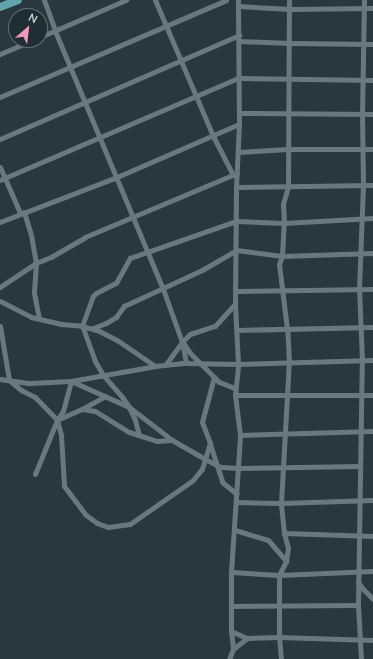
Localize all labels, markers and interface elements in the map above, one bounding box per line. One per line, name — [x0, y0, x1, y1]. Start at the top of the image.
north arrow — [8, 8, 48, 48]
text: N — [26, 10, 40, 26]

